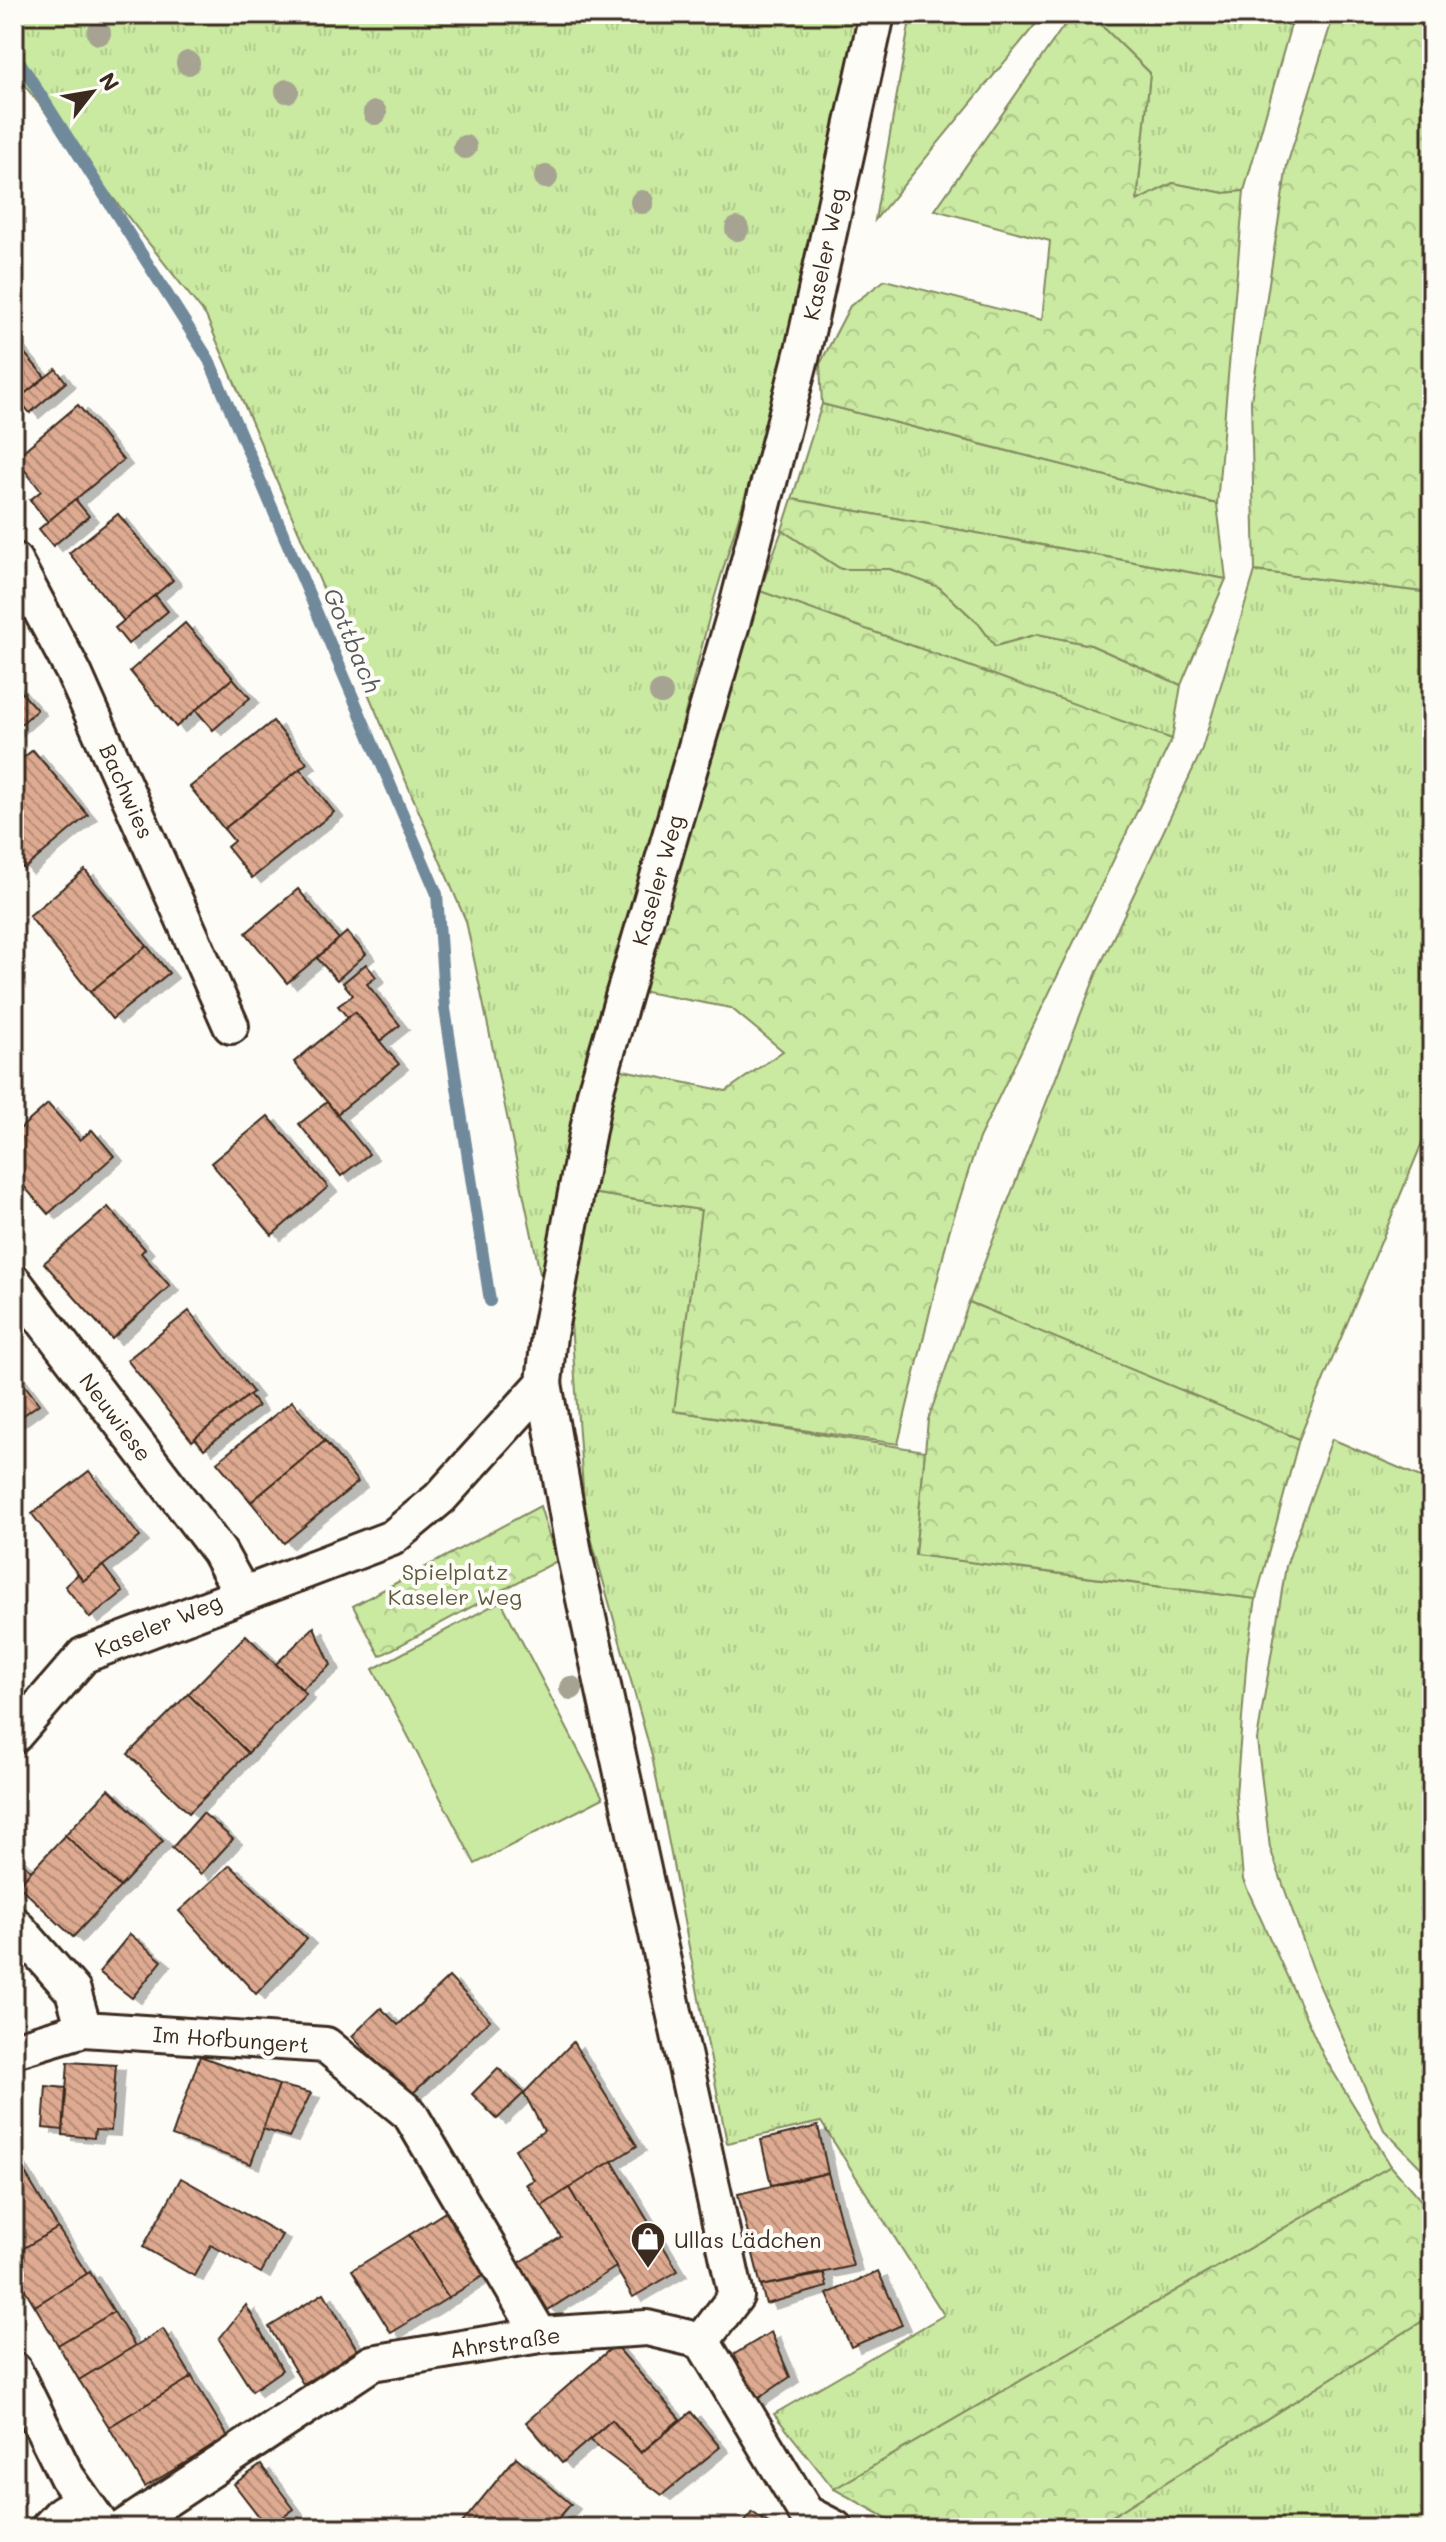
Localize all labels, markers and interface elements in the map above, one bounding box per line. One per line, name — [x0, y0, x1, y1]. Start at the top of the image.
north arrow — [52, 52, 132, 132]
text: N — [93, 67, 126, 96]
street label: Kaseler Weg — [796, 185, 852, 323]
water label: Gottbach — [317, 583, 389, 697]
street label: Bachwies — [93, 739, 161, 843]
street label: Kaseler Weg — [625, 811, 689, 949]
street label: Neuwiese — [73, 1367, 159, 1467]
park label: Spielplatz Kaseler Weg — [388, 1557, 522, 1611]
street label: Kaseler Weg — [90, 1586, 226, 1664]
street label: Im Hofbungert — [152, 2019, 310, 2059]
shop icon: Ullas Lädchen — [629, 2220, 667, 2270]
place label: Ullas Lädchen — [674, 2225, 822, 2254]
street label: Ahrstraße — [448, 2320, 562, 2364]

